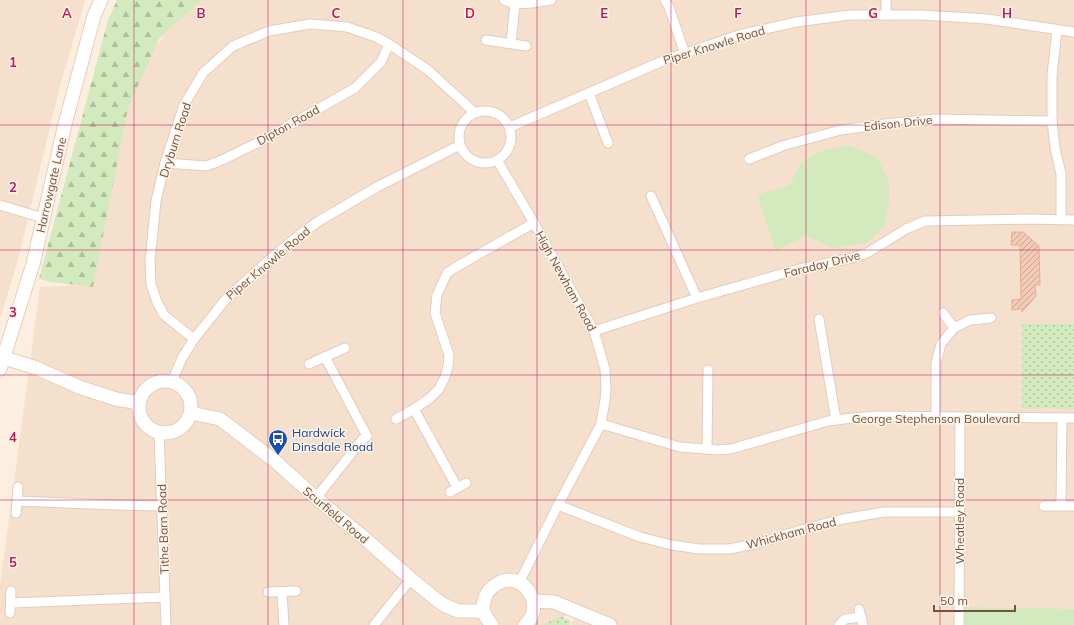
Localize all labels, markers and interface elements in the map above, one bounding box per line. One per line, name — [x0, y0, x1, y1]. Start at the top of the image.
text: A — [62, 5, 72, 21]
text: B — [197, 5, 206, 21]
text: C — [332, 5, 341, 21]
text: D — [465, 5, 475, 21]
text: E — [600, 5, 608, 21]
text: F — [734, 5, 742, 21]
text: G — [868, 5, 878, 21]
text: H — [1002, 5, 1012, 21]
street label: Piper Knowle Road — [661, 22, 767, 68]
text: 1 — [9, 54, 17, 70]
street label: Dryburn Road — [156, 101, 194, 179]
street label: Dipton Road — [254, 102, 322, 148]
street label: Edison Drive — [863, 112, 933, 134]
street label: Harrowgate Lane — [33, 136, 69, 234]
text: 2 — [9, 179, 17, 195]
street label: Piper Knowle Road — [223, 223, 313, 303]
street label: High Newham Road — [532, 228, 600, 334]
street label: Faraday Drive — [782, 247, 862, 281]
text: 3 — [9, 304, 17, 320]
street label: George Stephenson Boulevard — [852, 411, 1020, 426]
place label: Hardwick Dinsdale Road — [292, 425, 373, 454]
bus stop icon: Hardwick Dinsdale Road — [267, 428, 289, 456]
text: 4 — [9, 429, 17, 445]
street label: Wheatley Road — [952, 478, 967, 564]
street label: Scurfield Road — [300, 483, 372, 547]
street label: Tithe Barn Road — [154, 484, 172, 574]
street label: Whickham Road — [744, 514, 838, 552]
text: 5 — [9, 554, 17, 570]
scale bar — [934, 587, 1015, 613]
text: 50 m — [940, 593, 968, 608]

